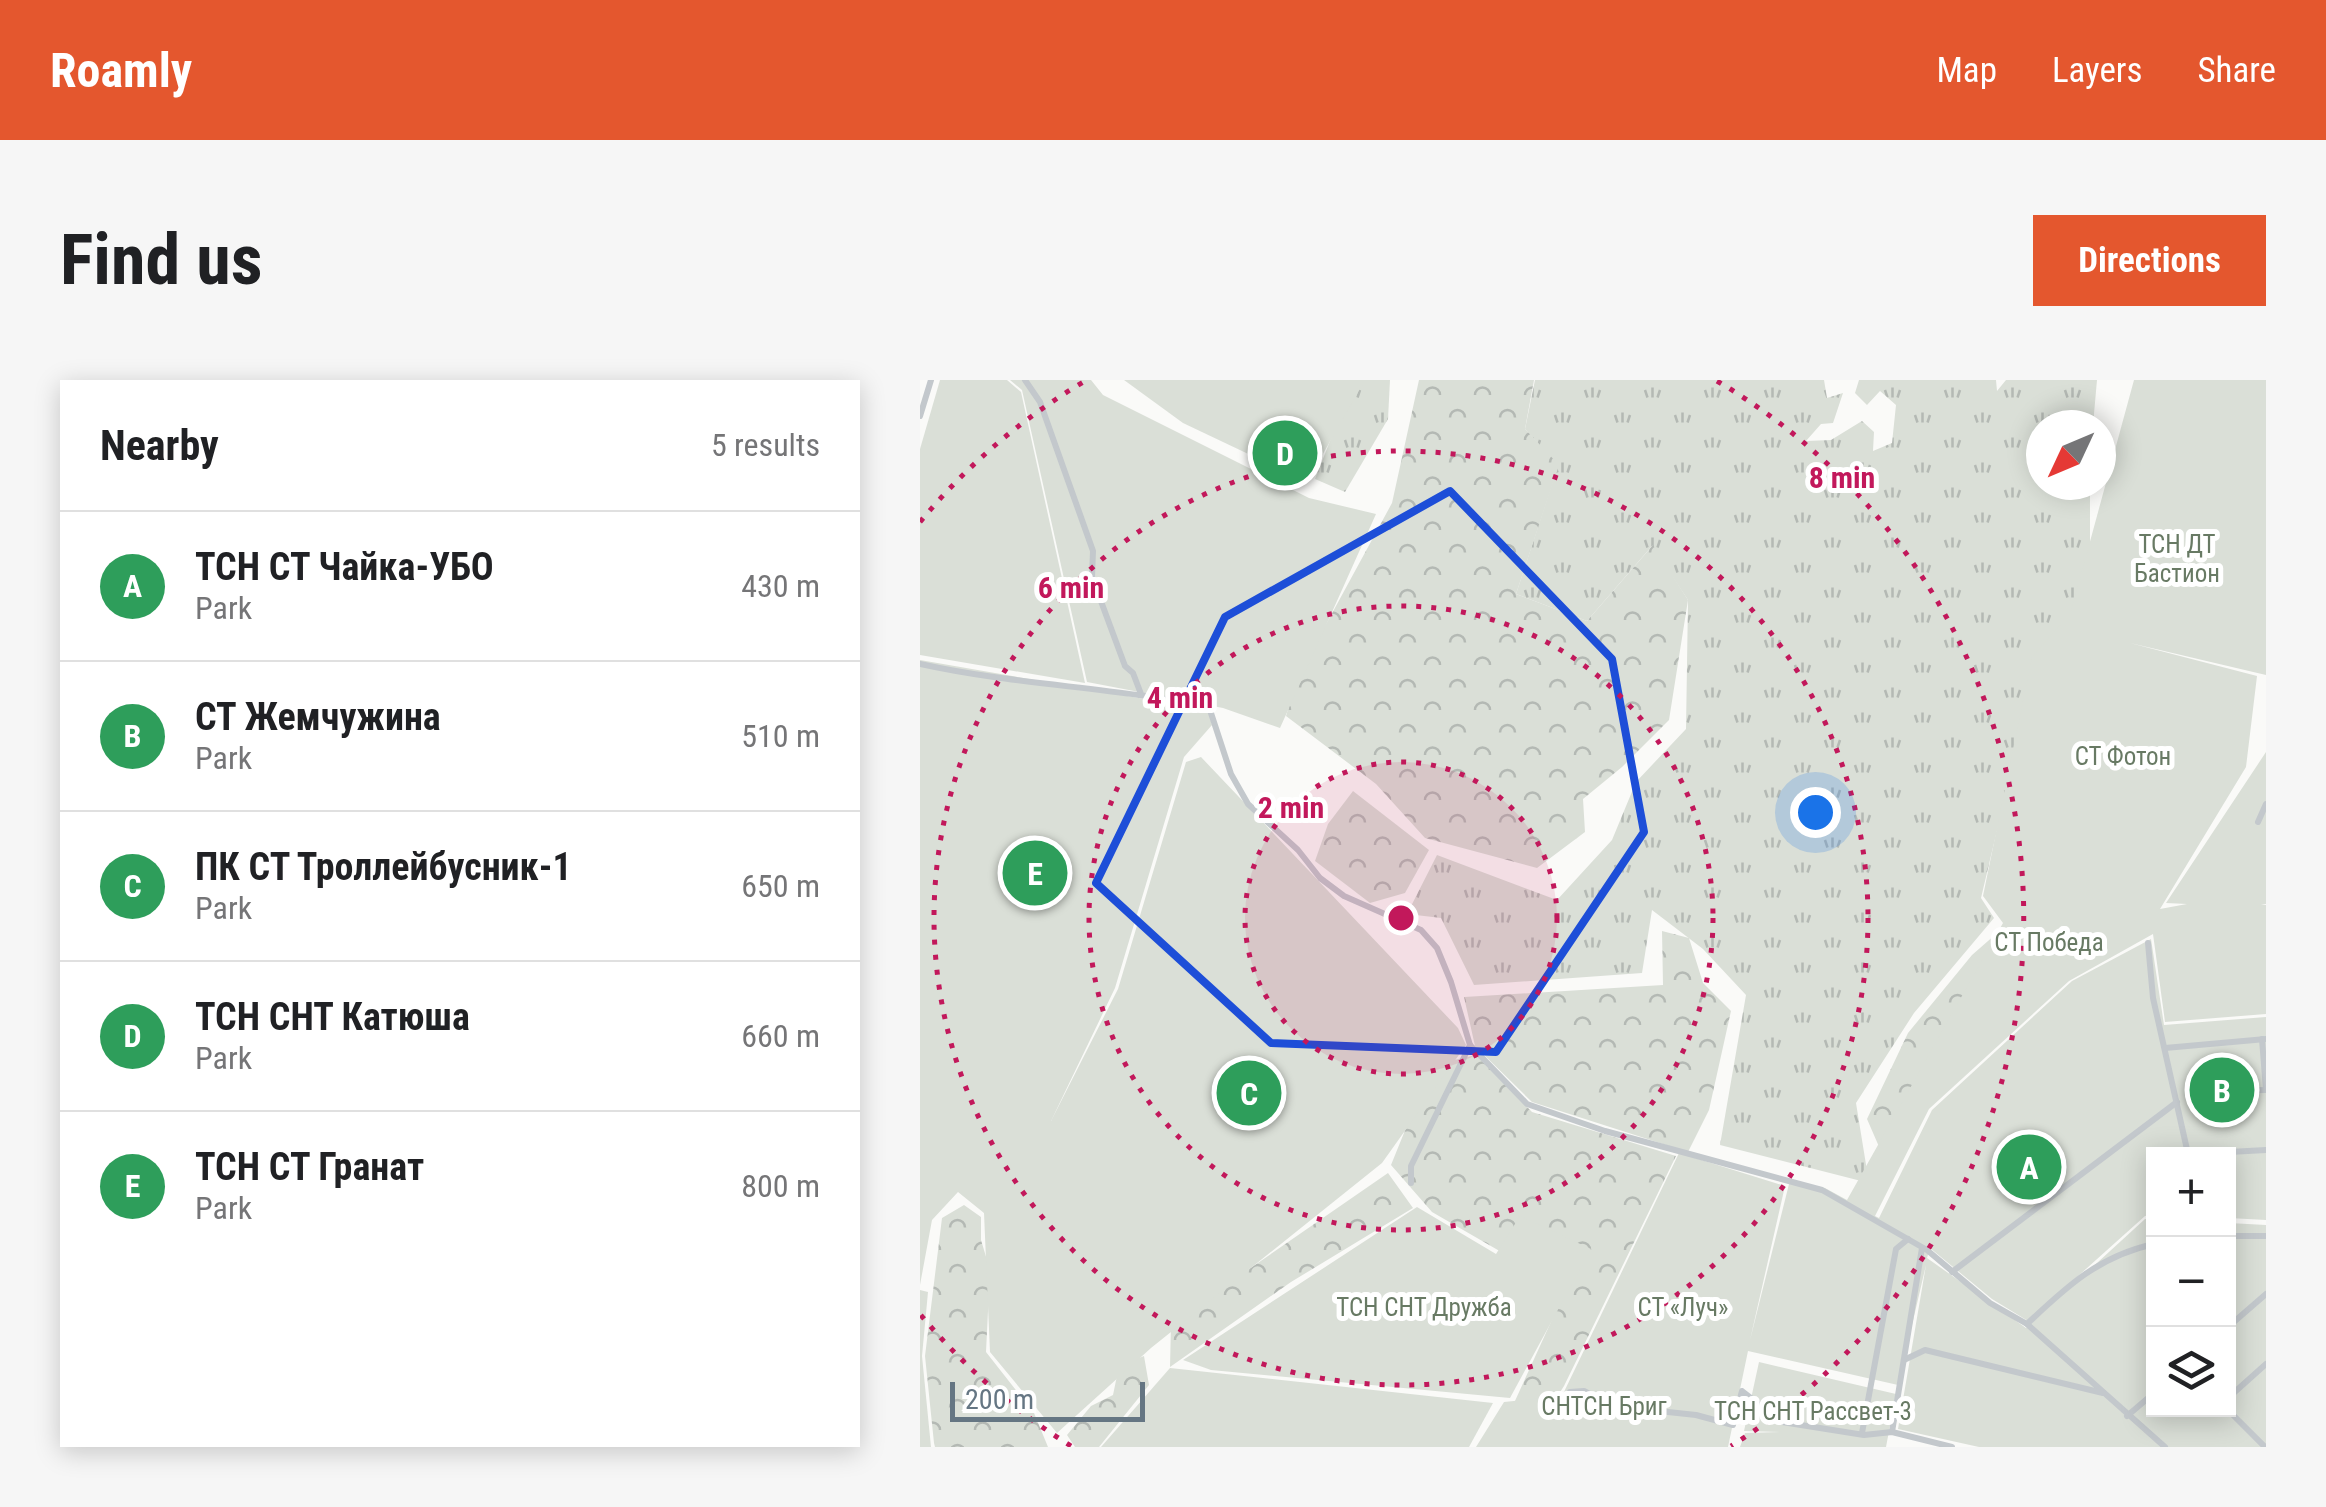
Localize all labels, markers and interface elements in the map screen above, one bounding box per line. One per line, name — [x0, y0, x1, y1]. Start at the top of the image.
text: Roamly — [50, 42, 192, 99]
text: Map — [1936, 50, 1997, 91]
text: Layers — [2052, 50, 2142, 91]
text: Share — [2197, 50, 2276, 91]
button: Directions — [2033, 215, 2266, 306]
text: Find us — [60, 219, 262, 301]
north arrow — [2026, 410, 2116, 500]
pin: D — [1252, 416, 1318, 490]
text: Nearby — [100, 421, 219, 470]
text: 5 results — [711, 426, 820, 464]
text: 8 min — [1809, 460, 1875, 495]
park label: ТСН ДТ Бастион — [2134, 530, 2220, 588]
text: ТСН СТ Чайка-УБО — [195, 545, 494, 589]
text: A — [123, 567, 142, 605]
text: 430 m — [741, 567, 820, 605]
text: 6 min — [1038, 570, 1104, 605]
text: Park — [195, 589, 252, 627]
text: 4 min — [1147, 680, 1213, 715]
text: СТ Жемчужина — [195, 695, 441, 739]
text: B — [124, 717, 141, 755]
text: 510 m — [741, 717, 820, 755]
text: Park — [195, 739, 252, 777]
park label: СТ Фотон — [2075, 742, 2171, 771]
your location — [1790, 787, 1841, 838]
text: 2 min — [1258, 790, 1324, 825]
pin: E — [1002, 836, 1068, 910]
text: ПК СТ Троллейбусник-1 — [195, 845, 572, 889]
text: C — [123, 867, 142, 905]
text: 650 m — [741, 867, 820, 905]
text: Park — [195, 889, 252, 927]
centre of rings — [1383, 900, 1419, 936]
park label: СТ Победа — [1994, 928, 2104, 957]
text: ТСН СНТ Катюша — [195, 995, 470, 1039]
text: D — [123, 1017, 142, 1055]
text: 660 m — [741, 1017, 820, 1055]
text: Park — [195, 1039, 252, 1077]
pin: B — [2190, 1052, 2254, 1128]
pin: C — [1216, 1056, 1282, 1130]
pin: A — [1996, 1130, 2062, 1204]
text: ТСН СТ Гранат — [195, 1145, 424, 1189]
map controls — [2146, 1147, 2236, 1417]
button: + — [2146, 1147, 2236, 1237]
text: E — [125, 1167, 140, 1205]
text: 800 m — [741, 1167, 820, 1205]
text: Park — [195, 1189, 252, 1227]
button: − — [2146, 1237, 2236, 1327]
park label: ТСН СНТ Дружба — [1336, 1293, 1512, 1322]
park label: СТ «Луч» — [1638, 1293, 1728, 1322]
button: layers — [2146, 1327, 2236, 1417]
scale bar — [950, 1377, 1145, 1422]
text: 200 m — [965, 1383, 1034, 1416]
park label: СНТСН Бриг — [1541, 1392, 1667, 1421]
park label: ТСН СНТ Рассвет-3 — [1714, 1397, 1912, 1426]

